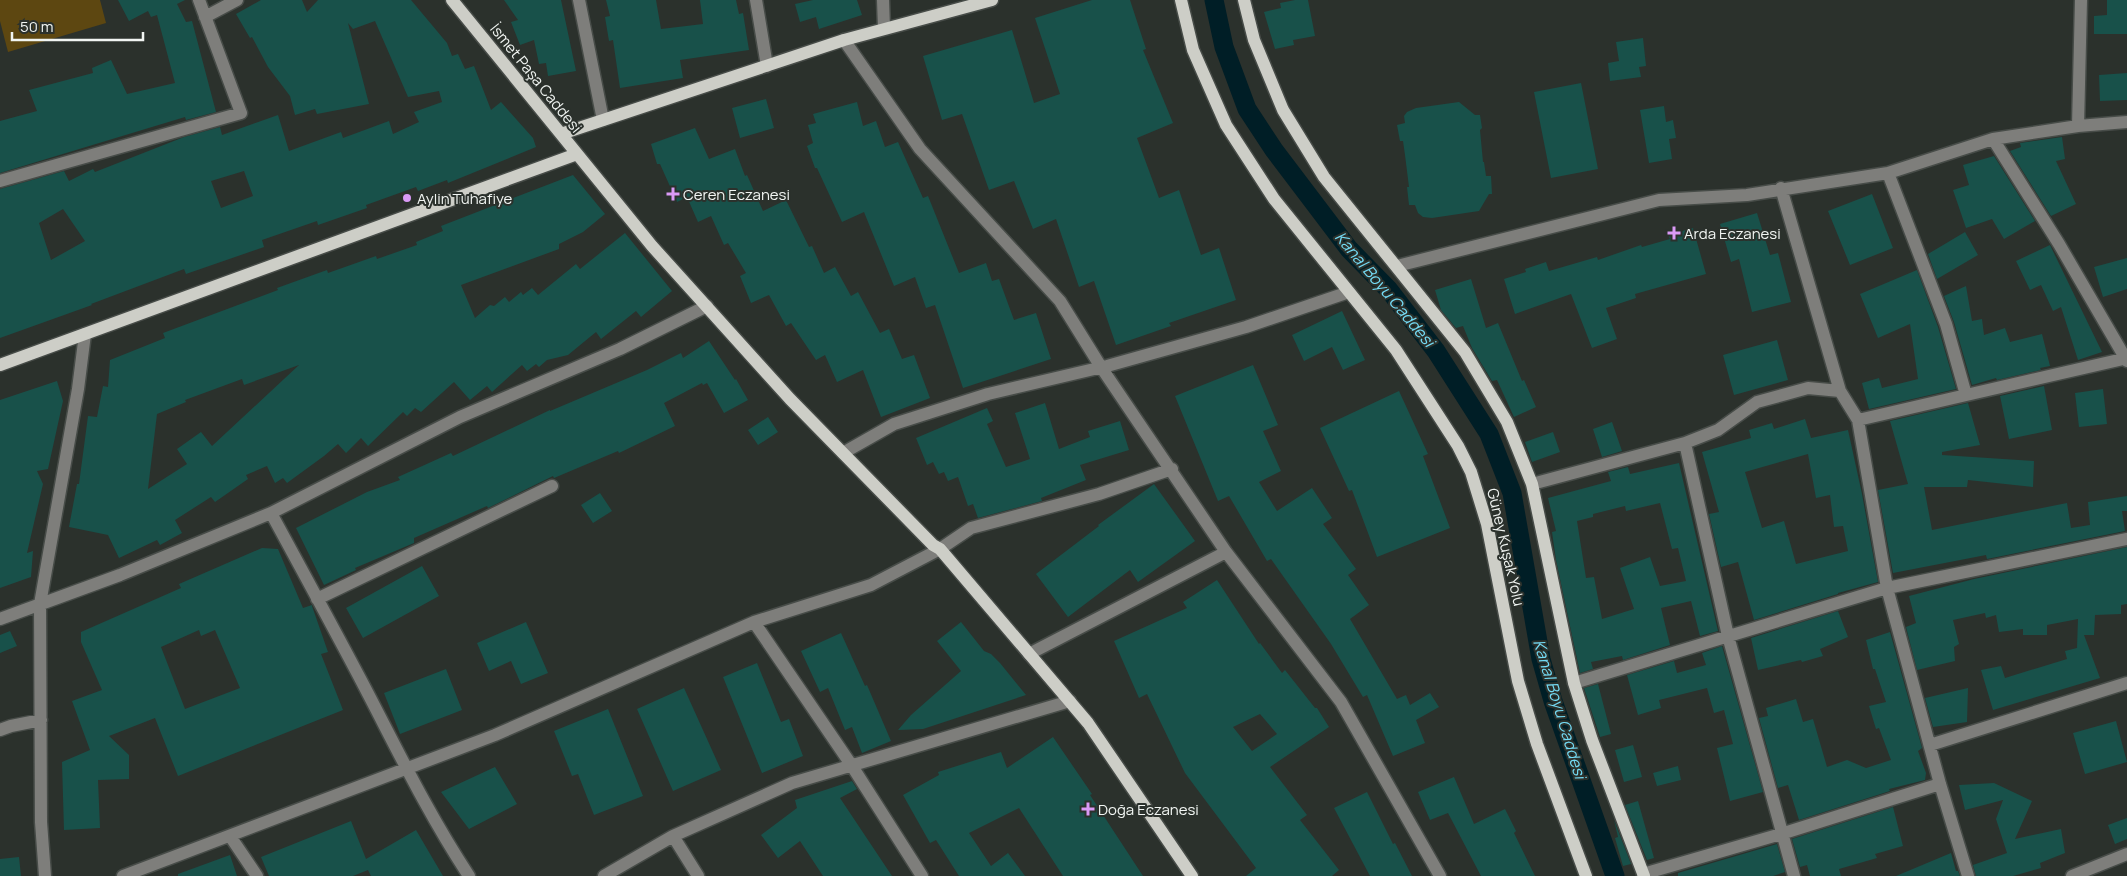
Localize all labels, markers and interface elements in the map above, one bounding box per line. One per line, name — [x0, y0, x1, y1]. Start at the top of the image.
scale bar — [12, 10, 144, 42]
text: 50 m — [20, 16, 54, 37]
street label: İsmet Paşa Caddesi — [485, 19, 587, 137]
place label: Ceren Eczanesi — [683, 184, 790, 205]
place label: Aylin Tuhafiye — [417, 188, 513, 209]
marker: Ceren Eczanesi — [667, 188, 679, 200]
marker: Aylin Tuhafiye — [401, 192, 413, 204]
place label: Arda Eczanesi — [1684, 223, 1781, 244]
water label: Kanal Boyu Caddesi — [1330, 227, 1441, 353]
marker: Arda Eczanesi — [1668, 227, 1680, 239]
street label: Güney Kuşak Yolu — [1482, 486, 1530, 608]
water label: Kanal Boyu Caddesi — [1528, 637, 1592, 784]
place label: Doğa Eczanesi — [1098, 799, 1199, 820]
marker: Doğa Eczanesi — [1082, 803, 1094, 815]

